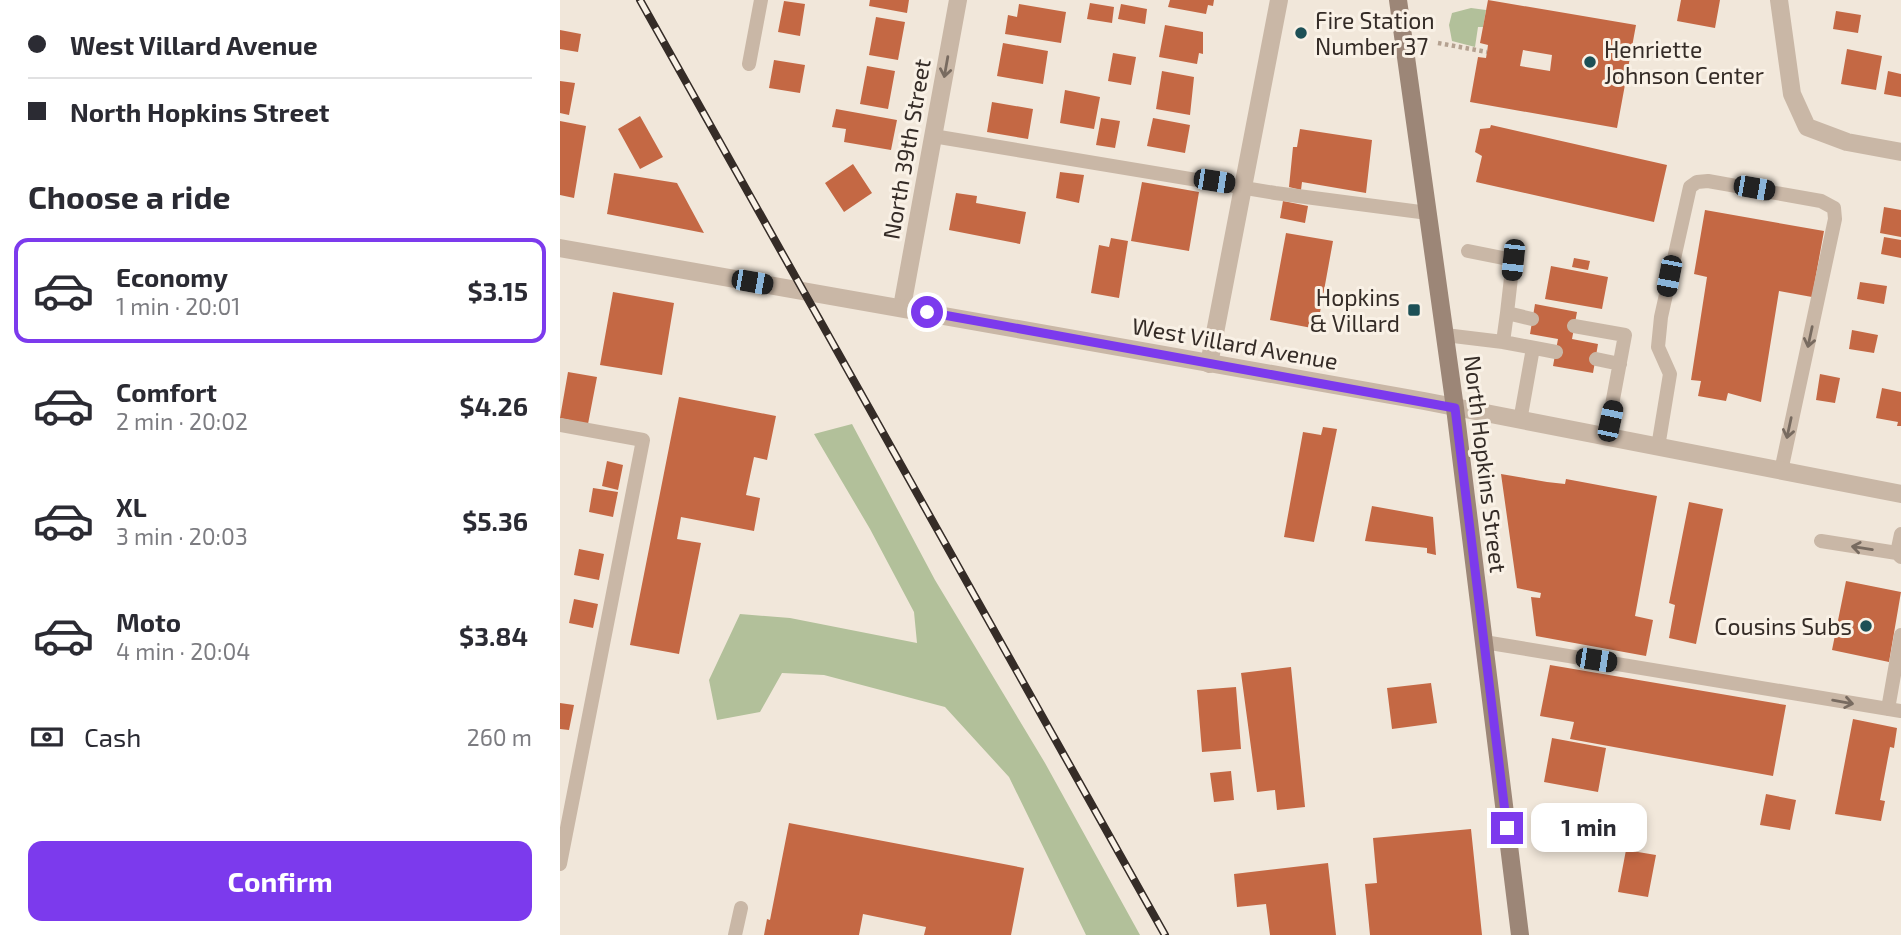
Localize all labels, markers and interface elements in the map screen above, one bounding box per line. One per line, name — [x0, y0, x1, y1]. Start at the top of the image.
place label: Fire Station Number 37 — [1315, 6, 1435, 60]
marker: Fire Station Number 37 — [1293, 25, 1309, 41]
text: West Villard Avenue — [70, 29, 318, 60]
place label: Henriette Johnson Center — [1604, 35, 1764, 89]
marker: Henriette Johnson Center — [1582, 54, 1598, 70]
one-way arrow — [938, 55, 952, 78]
street label: North 39th Street — [876, 56, 936, 241]
text: North Hopkins Street — [70, 96, 329, 127]
car — [1192, 167, 1237, 195]
car — [1732, 174, 1777, 202]
text: Choose a ride — [28, 177, 231, 215]
car — [1501, 238, 1526, 282]
car — [1655, 253, 1684, 299]
icon: car — [32, 259, 95, 322]
text: Economy — [116, 261, 228, 292]
car — [730, 268, 775, 296]
text: $3.15 — [467, 275, 528, 306]
place label: Hopkins & Villard — [1309, 283, 1400, 337]
text: 1 min · 20:01 — [116, 292, 240, 320]
route start — [911, 296, 943, 328]
marker: Hopkins & Villard — [1406, 302, 1422, 318]
street label: West Villard Avenue — [1130, 311, 1340, 375]
one-way arrow — [1802, 325, 1816, 348]
street label: North Hopkins Street — [1459, 354, 1513, 575]
icon: car — [32, 374, 95, 437]
text: Comfort — [116, 376, 217, 407]
text: $4.26 — [460, 390, 528, 421]
car — [1596, 398, 1625, 444]
text: 2 min · 20:02 — [116, 407, 248, 435]
one-way arrow — [1782, 416, 1795, 438]
icon: car — [32, 489, 95, 552]
text: XL — [116, 491, 147, 522]
text: $5.36 — [462, 505, 528, 536]
text: 3 min · 20:03 — [116, 522, 248, 550]
one-way arrow — [1851, 541, 1874, 554]
icon: car — [32, 604, 95, 667]
text: Moto — [116, 606, 181, 637]
place label: Cousins Subs — [1714, 612, 1852, 640]
marker: Cousins Subs — [1858, 618, 1874, 634]
text: $3.84 — [459, 620, 528, 651]
text: 4 min · 20:04 — [116, 637, 250, 665]
car — [1574, 646, 1619, 674]
one-way arrow — [1831, 696, 1854, 709]
icon: cash — [28, 718, 66, 756]
text: Cash — [84, 721, 141, 752]
text: 260 m — [467, 723, 532, 751]
callout: 1 min — [1532, 804, 1647, 852]
route end — [1491, 812, 1523, 844]
text: 1 min — [1561, 813, 1617, 841]
button: Confirm — [28, 841, 532, 921]

